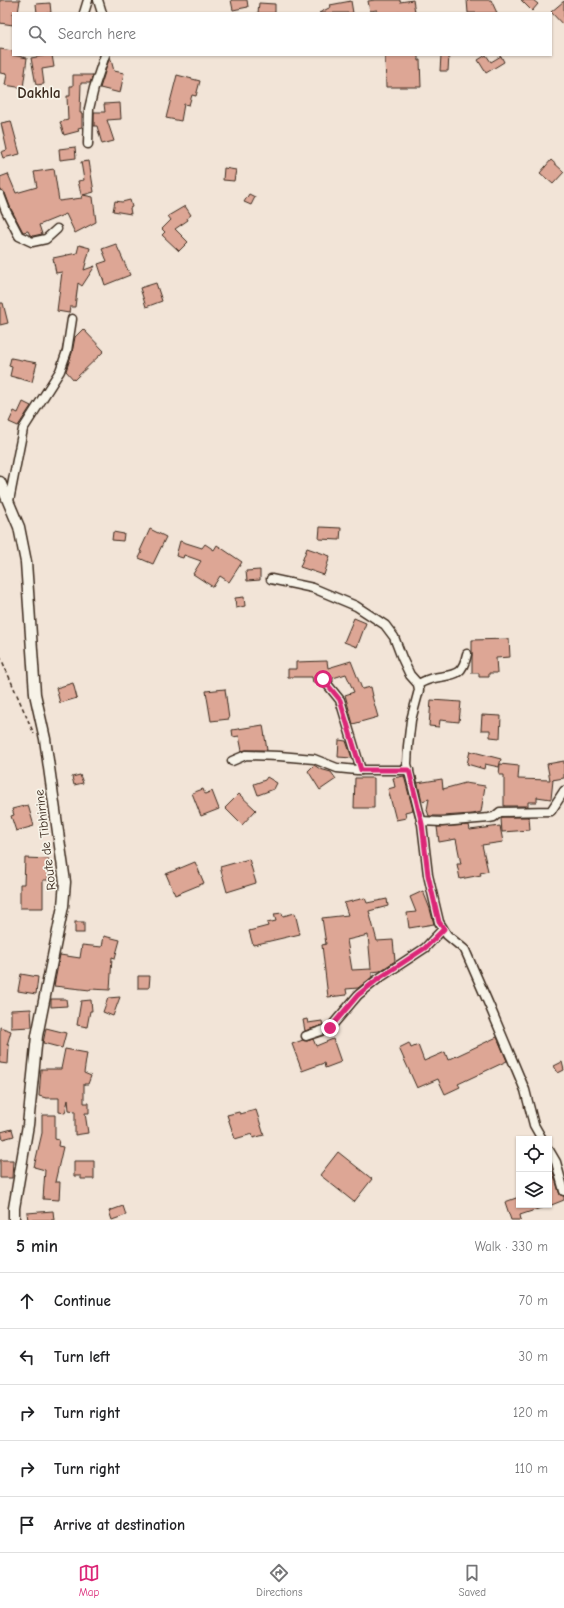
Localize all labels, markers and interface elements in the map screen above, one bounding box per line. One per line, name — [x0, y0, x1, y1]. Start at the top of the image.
search box — [12, 12, 552, 56]
icon: search — [26, 23, 48, 45]
text: Search here — [58, 25, 136, 43]
district label: Dakhla — [17, 84, 61, 102]
route start — [314, 670, 332, 688]
street label: Route de Tibhirine — [31, 788, 59, 891]
route end — [321, 1019, 339, 1037]
map controls — [516, 1136, 552, 1208]
button: locate — [516, 1136, 552, 1172]
button: layers — [516, 1172, 552, 1208]
text: 5 min — [16, 1237, 58, 1256]
text: Walk · 330 m — [475, 1239, 548, 1254]
icon: ahead — [16, 1290, 38, 1312]
text: Continue — [54, 1292, 111, 1310]
text: 70 m — [519, 1293, 548, 1308]
icon: left — [16, 1346, 38, 1368]
text: Turn left — [54, 1348, 110, 1366]
text: 30 m — [518, 1349, 548, 1364]
icon: right — [16, 1402, 38, 1424]
text: Turn right — [54, 1404, 120, 1422]
text: 120 m — [513, 1405, 548, 1420]
icon: right — [16, 1458, 38, 1480]
text: Turn right — [54, 1460, 120, 1478]
text: 110 m — [515, 1461, 548, 1476]
icon: arrive — [16, 1514, 38, 1536]
text: Arrive at destination — [54, 1516, 185, 1534]
tab: Map — [78, 1562, 100, 1599]
tab: Directions — [256, 1562, 303, 1599]
tab: Saved — [459, 1562, 486, 1599]

